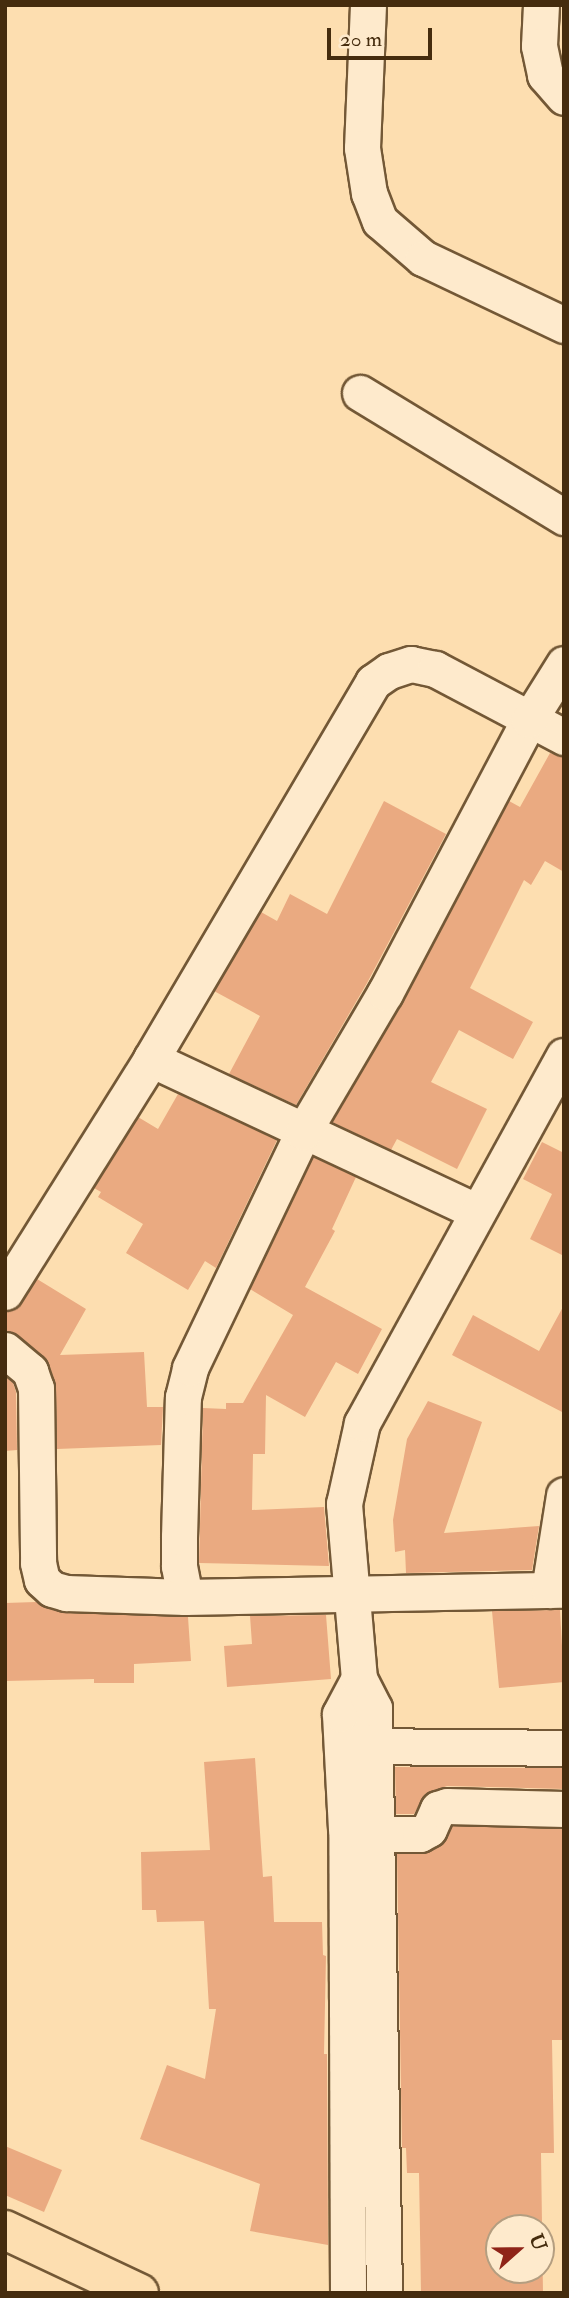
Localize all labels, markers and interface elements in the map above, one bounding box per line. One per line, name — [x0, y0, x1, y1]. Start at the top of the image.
scale bar — [331, 14, 436, 58]
text: 20 m — [340, 26, 382, 53]
north arrow — [485, 2214, 555, 2284]
text: U — [524, 2230, 552, 2254]

